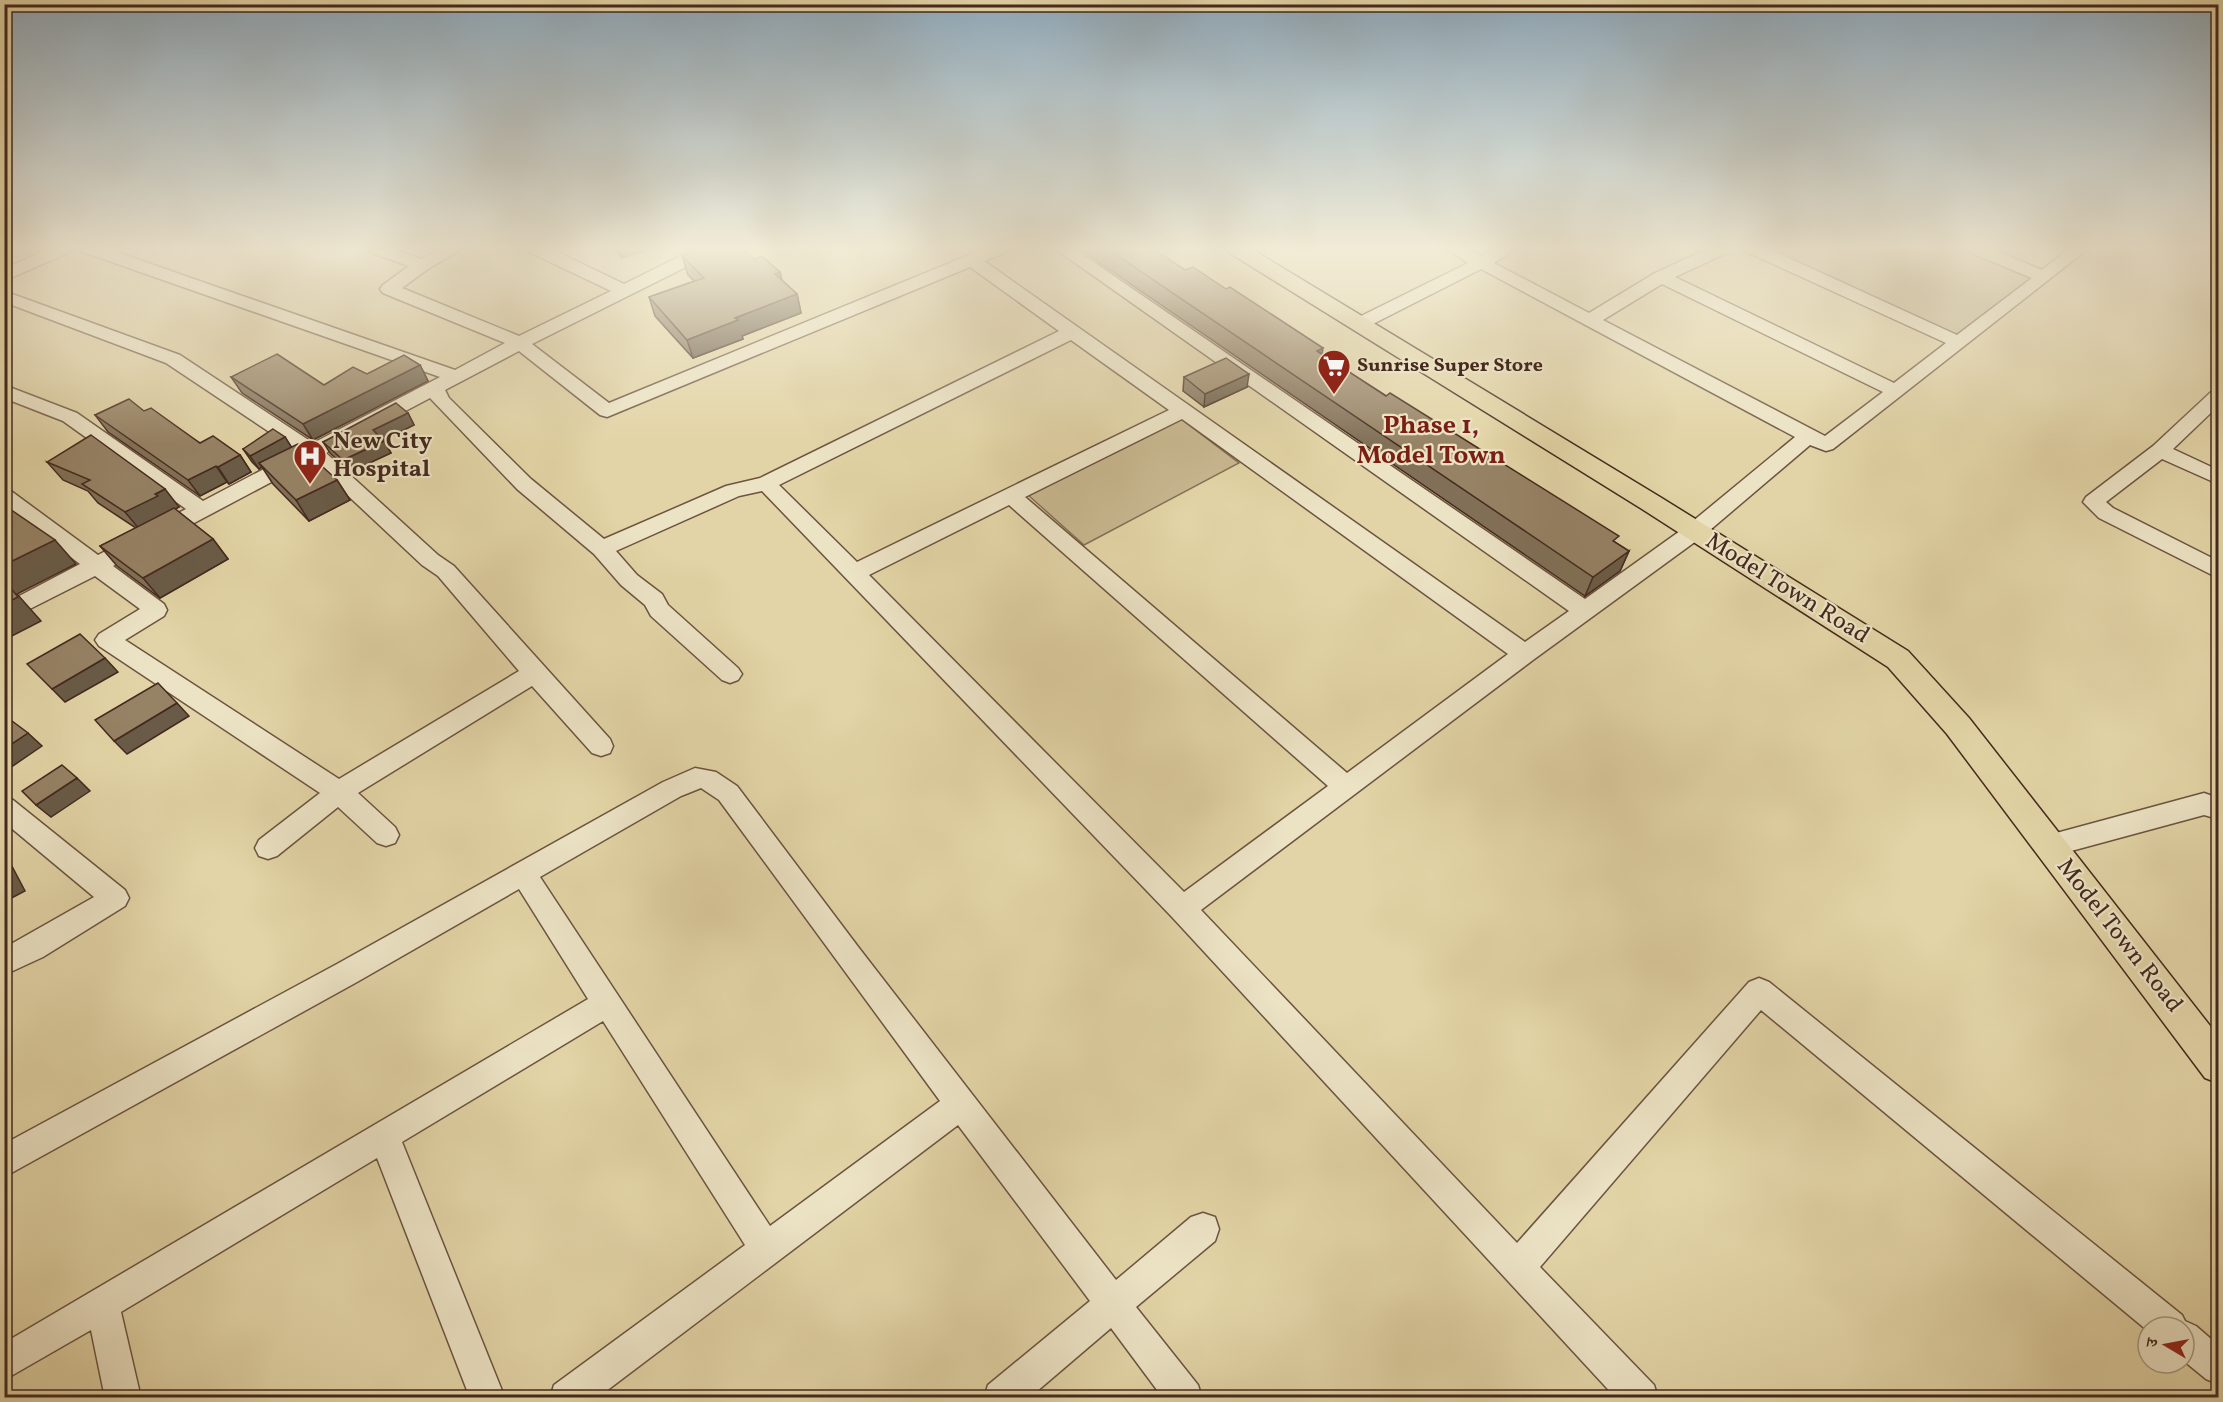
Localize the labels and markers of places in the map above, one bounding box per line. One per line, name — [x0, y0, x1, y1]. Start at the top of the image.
supermarket icon: Sunrise Super Store — [1316, 348, 1352, 395]
place label: Sunrise Super Store — [1357, 352, 1543, 380]
place label: New City Hospital — [333, 425, 433, 487]
hospital icon: New City Hospital — [292, 438, 328, 485]

